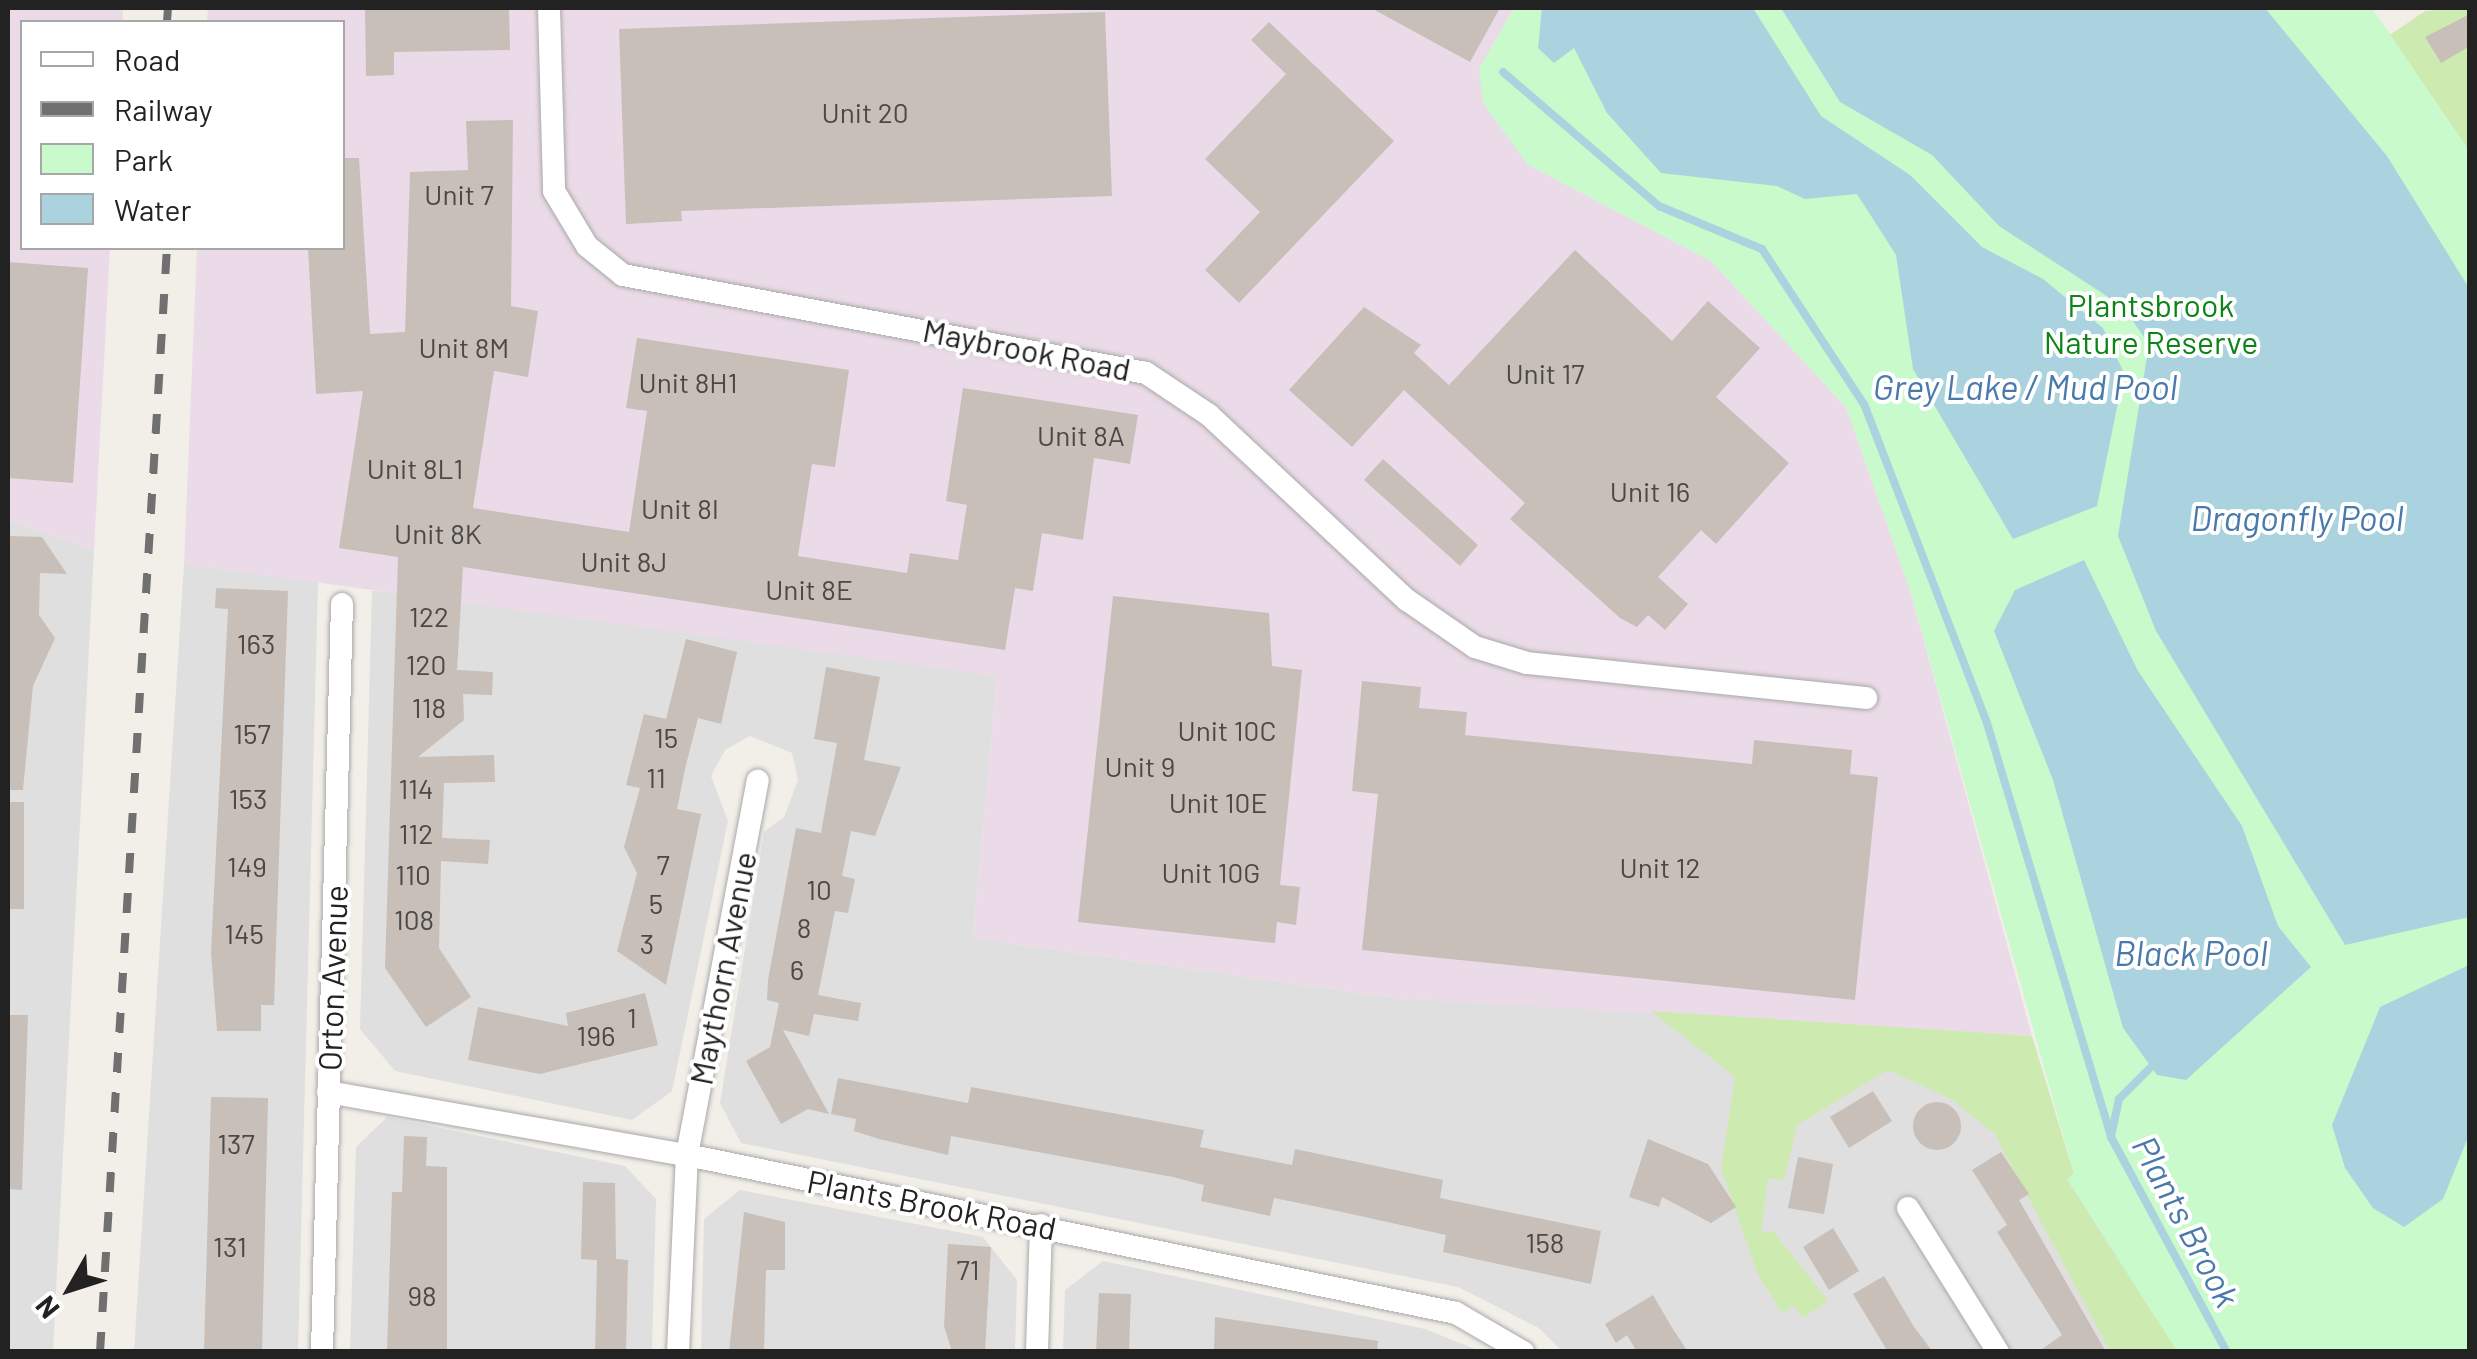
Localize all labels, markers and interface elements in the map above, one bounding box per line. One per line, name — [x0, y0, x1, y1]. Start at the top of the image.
legend — [20, 20, 345, 250]
text: Road — [114, 41, 180, 77]
text: Railway — [114, 91, 213, 127]
house number: Unit 20 — [822, 95, 908, 129]
text: Park — [114, 141, 173, 177]
house number: Unit 7 — [424, 177, 494, 211]
text: Water — [114, 191, 192, 227]
park label: Plantsbrook Nature Reserve — [2044, 286, 2258, 361]
street label: Maybrook Road — [920, 310, 1134, 388]
house number: Unit 8M — [419, 330, 509, 364]
house number: Unit 17 — [1505, 356, 1585, 390]
house number: Unit 8H1 — [639, 365, 737, 399]
water label: Grey Lake / Mud Pool — [1873, 365, 2177, 407]
house number: Unit 8A — [1037, 418, 1125, 452]
house number: Unit 8L1 — [367, 451, 463, 485]
house number: Unit 16 — [1610, 474, 1690, 508]
house number: Unit 8I — [641, 491, 719, 525]
water label: Dragonfly Pool — [2190, 496, 2404, 538]
house number: Unit 8K — [394, 516, 482, 550]
house number: Unit 8J — [581, 544, 667, 578]
house number: Unit 8E — [765, 572, 853, 606]
house number: 122 — [409, 599, 449, 633]
house number: 163 — [237, 626, 275, 660]
house number: 120 — [406, 647, 446, 681]
house number: 118 — [412, 690, 446, 724]
house number: Unit 10C — [1178, 713, 1276, 747]
house number: 157 — [233, 716, 271, 750]
house number: 15 — [654, 720, 678, 754]
house number: Unit 9 — [1105, 749, 1175, 783]
house number: 11 — [646, 760, 666, 794]
house number: 114 — [398, 771, 434, 805]
house number: 153 — [229, 781, 267, 815]
house number: Unit 10E — [1169, 785, 1267, 819]
house number: 112 — [399, 816, 433, 850]
house number: 7 — [656, 847, 670, 881]
street label: Maythorn Avenue — [681, 848, 763, 1088]
house number: 149 — [227, 849, 267, 883]
house number: Unit 12 — [1620, 850, 1700, 884]
house number: Unit 10G — [1162, 855, 1260, 889]
house number: 110 — [395, 857, 431, 891]
house number: 10 — [806, 872, 832, 906]
street label: Orton Avenue — [310, 884, 354, 1072]
house number: 5 — [649, 886, 663, 920]
house number: 108 — [394, 902, 434, 936]
house number: 8 — [797, 910, 811, 944]
house number: 145 — [224, 916, 264, 950]
house number: 3 — [640, 926, 654, 960]
water label: Black Pool — [2114, 931, 2268, 973]
house number: 6 — [790, 952, 804, 986]
house number: 1 — [627, 1000, 637, 1034]
house number: 196 — [577, 1018, 615, 1052]
house number: 137 — [217, 1126, 255, 1160]
water label: Plants Brook — [2124, 1128, 2250, 1314]
street label: Plants Brook Road — [804, 1161, 1060, 1247]
house number: 158 — [1526, 1225, 1564, 1259]
house number: 131 — [213, 1229, 247, 1263]
north arrow — [20, 1239, 120, 1339]
house number: 71 — [956, 1252, 980, 1286]
house number: 98 — [407, 1278, 437, 1312]
text: N — [28, 1290, 66, 1326]

